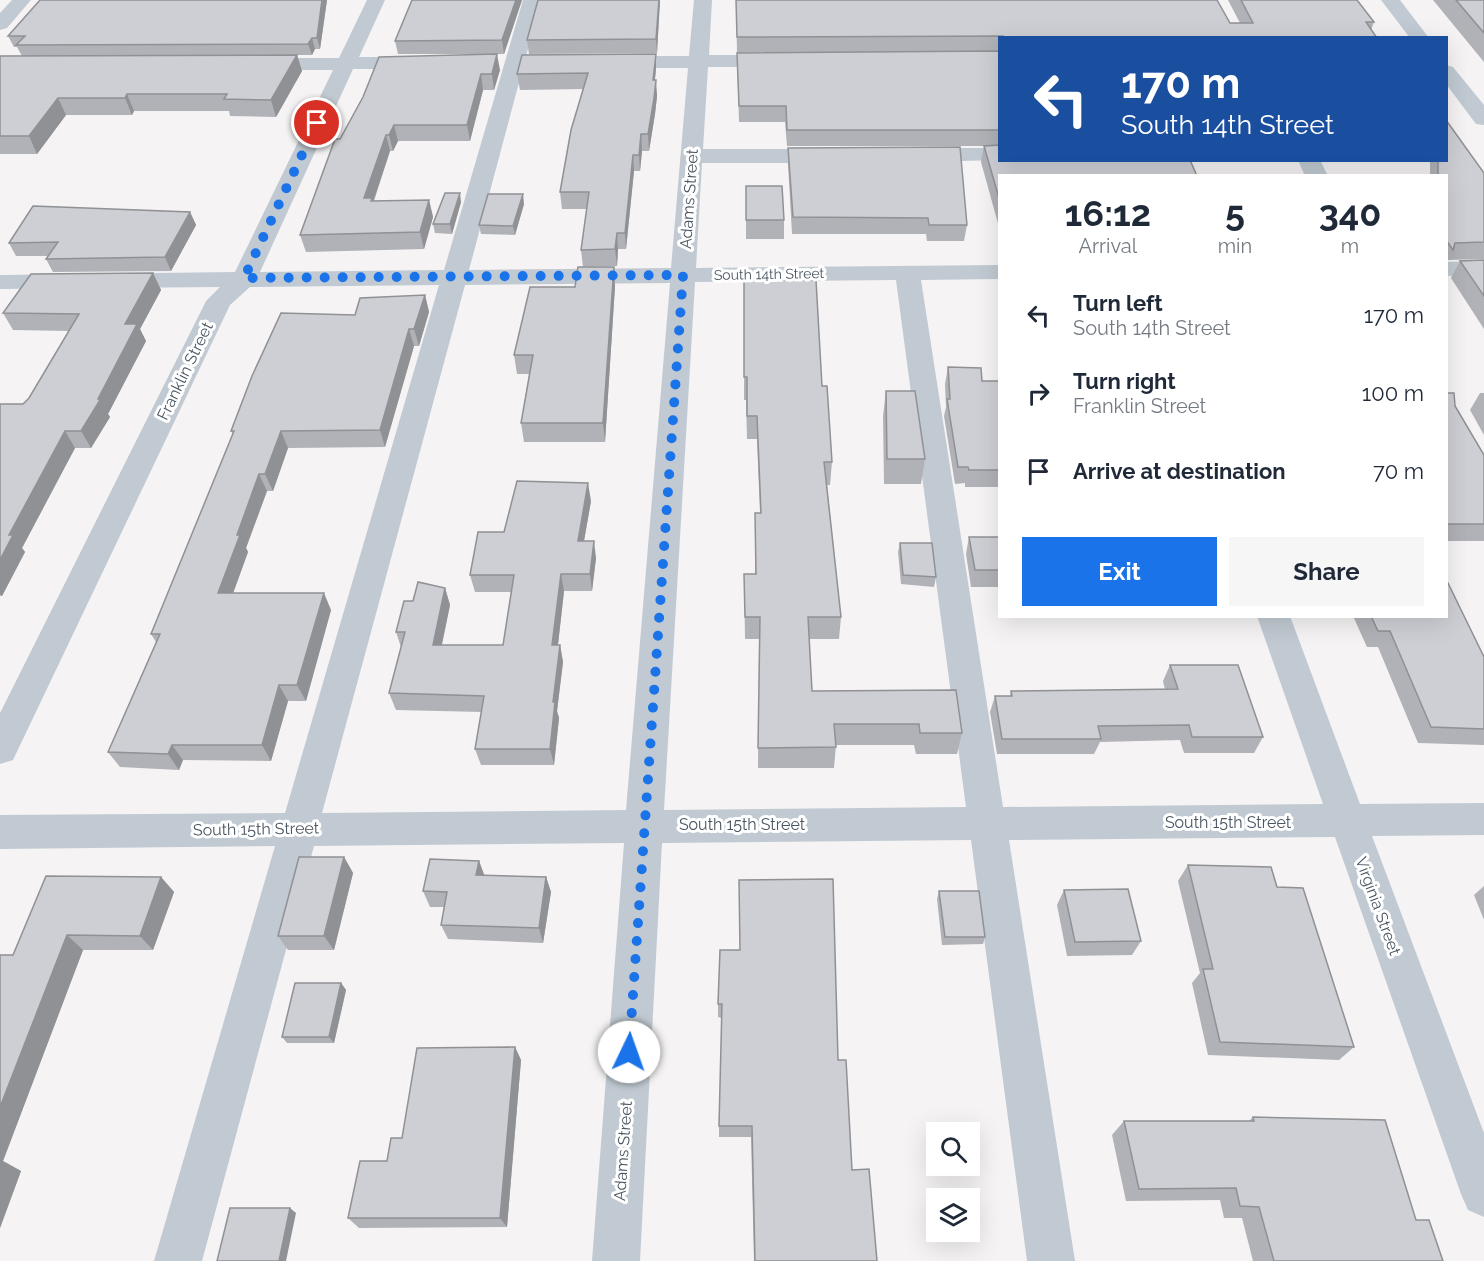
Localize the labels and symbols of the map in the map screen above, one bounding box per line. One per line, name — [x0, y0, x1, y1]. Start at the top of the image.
pin — [291, 97, 342, 148]
street label: Adams Street — [676, 148, 702, 250]
street label: South 14th Street — [714, 265, 825, 283]
street label: Franklin Street — [153, 318, 217, 423]
street label: South 15th Street — [1165, 813, 1292, 832]
street label: South 15th Street — [679, 815, 806, 834]
street label: South 15th Street — [193, 818, 320, 840]
street label: Virginia Street — [1351, 854, 1405, 958]
position arrow — [597, 1020, 661, 1084]
street label: Adams Street — [610, 1100, 636, 1202]

